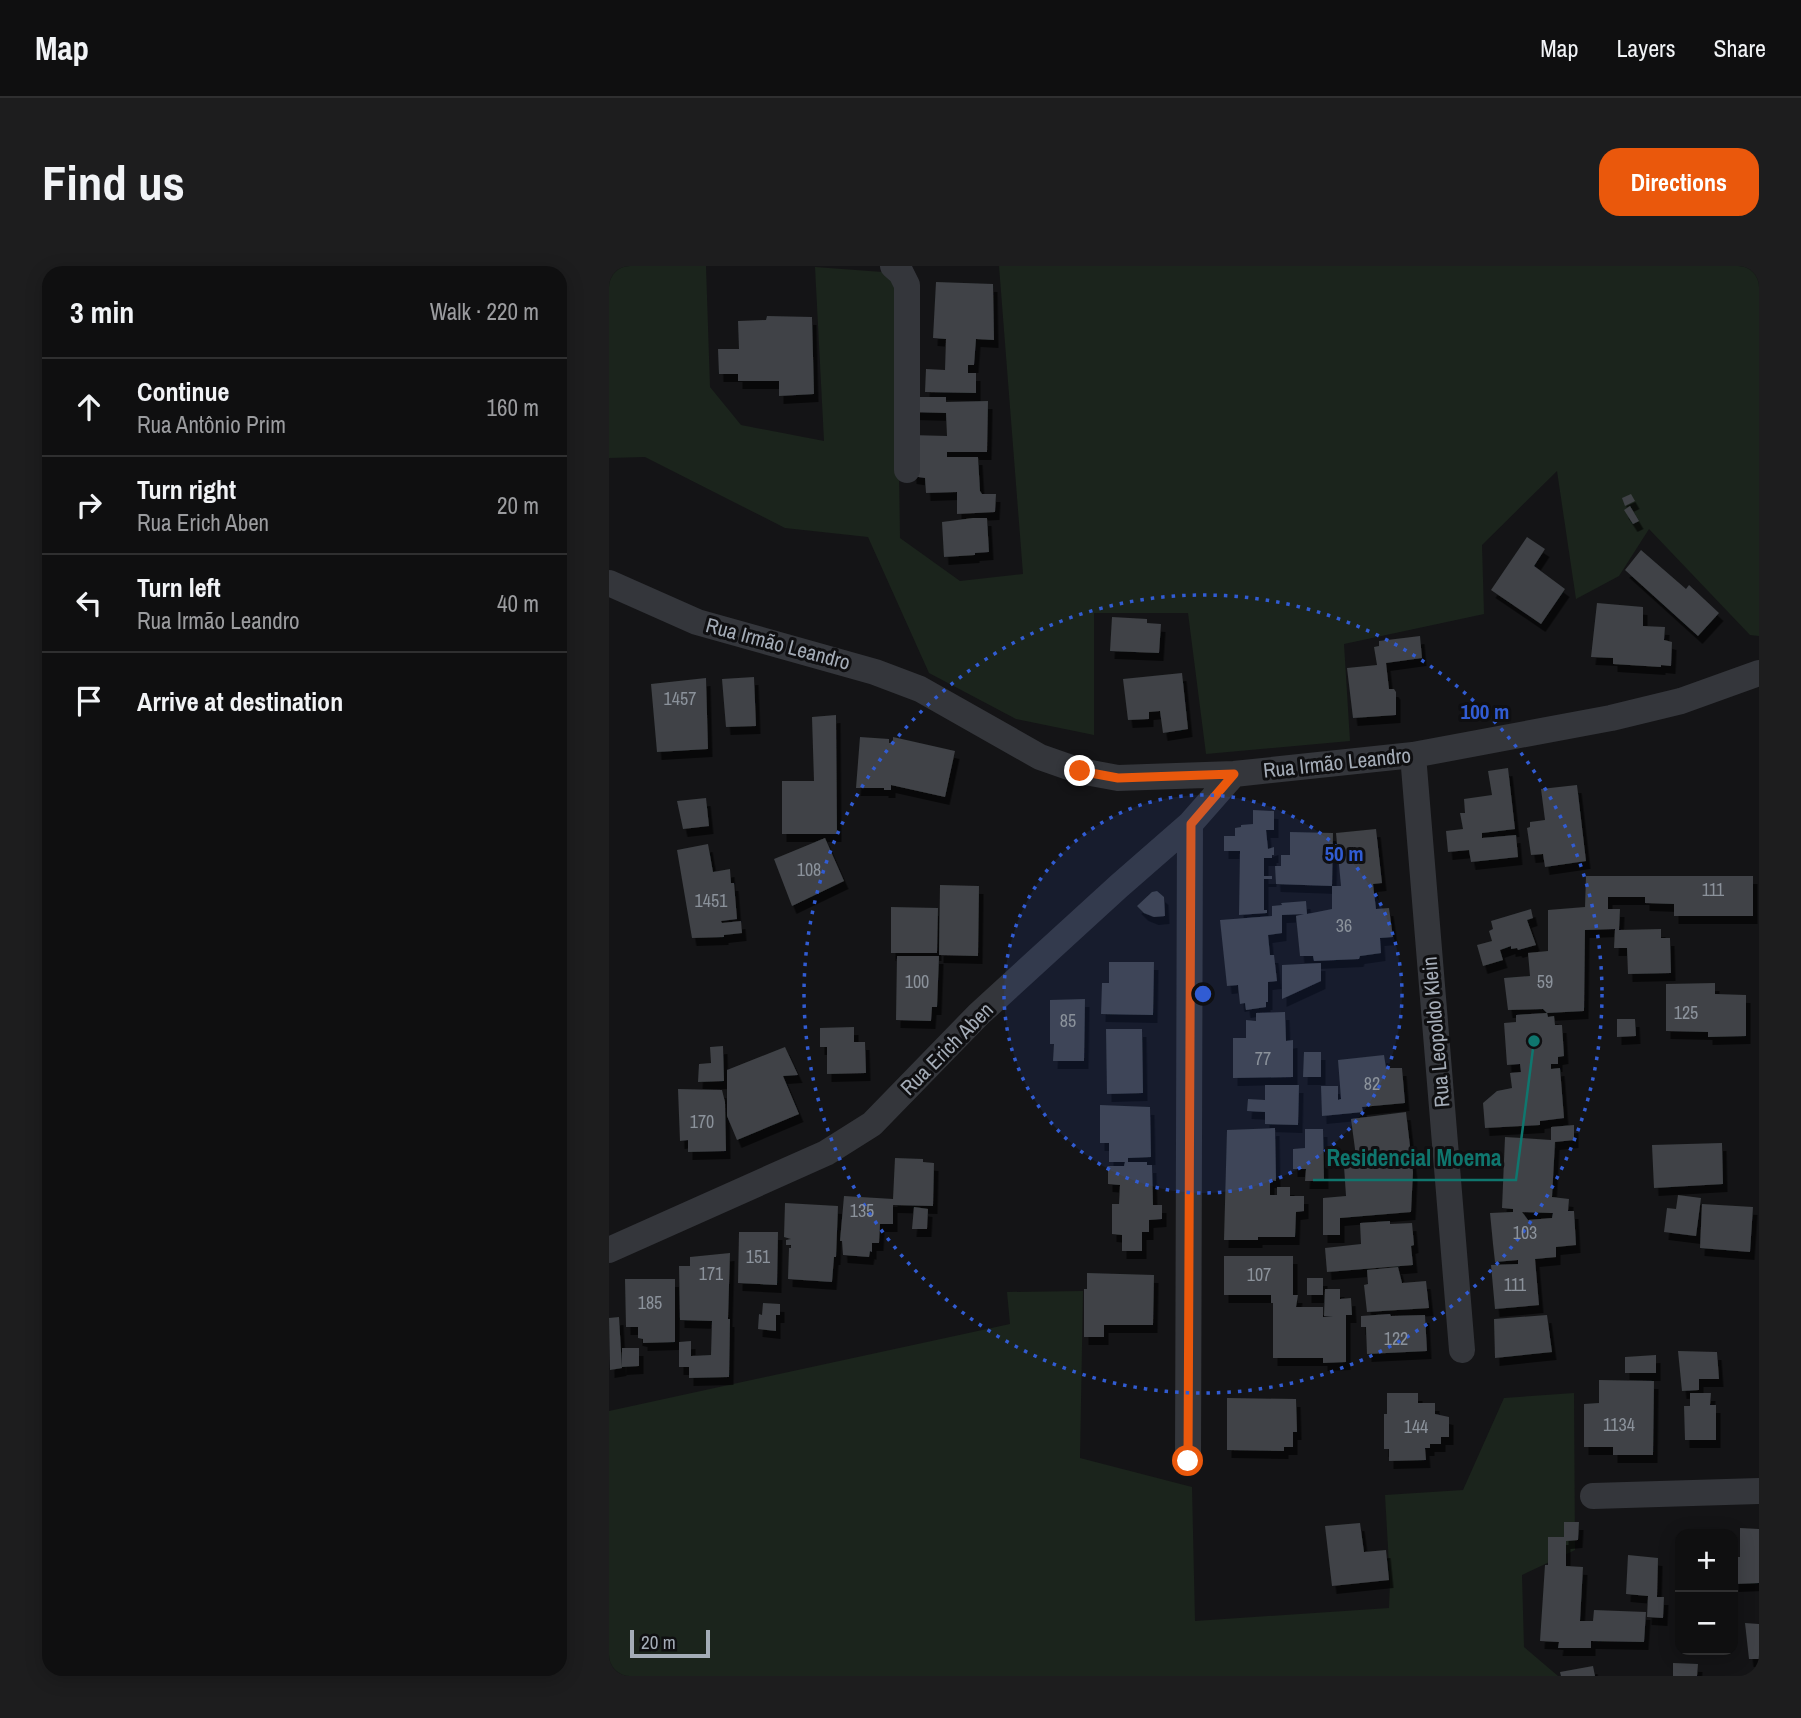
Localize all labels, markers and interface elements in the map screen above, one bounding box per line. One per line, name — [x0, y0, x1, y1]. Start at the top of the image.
text: Map — [35, 26, 89, 70]
text: Map — [1540, 32, 1578, 64]
text: Layers — [1616, 32, 1675, 64]
text: Share — [1713, 32, 1766, 64]
button: Directions — [1599, 148, 1759, 216]
text: Find us — [42, 149, 185, 215]
text: 3 min — [70, 292, 134, 332]
text: Walk · 220 m — [430, 296, 539, 327]
text: Continue — [137, 374, 229, 409]
icon: ahead — [70, 388, 108, 426]
text: 160 m — [487, 392, 539, 423]
text: Rua Antônio Prim — [137, 409, 286, 440]
text: Turn right — [137, 472, 236, 507]
icon: right — [70, 486, 108, 524]
text: 20 m — [497, 490, 539, 521]
text: Rua Erich Aben — [137, 507, 269, 538]
text: Turn left — [137, 570, 221, 605]
icon: left — [70, 584, 108, 622]
text: 40 m — [497, 588, 539, 619]
text: Rua Irmão Leandro — [137, 605, 300, 636]
street label: Rua Irmão Leandro — [703, 610, 854, 677]
icon: arrive — [70, 682, 108, 720]
text: Arrive at destination — [137, 684, 343, 719]
house number: 1457 — [664, 686, 696, 711]
text: 100 m — [1461, 697, 1509, 726]
street label: Rua Irmão Leandro — [1262, 740, 1412, 785]
route end — [1064, 755, 1095, 786]
text: 50 m — [1324, 839, 1364, 868]
house number: 108 — [797, 857, 821, 882]
house number: 111 — [1702, 877, 1725, 902]
house number: 1451 — [695, 888, 728, 913]
house number: 36 — [1336, 913, 1352, 938]
street label: Rua Leopoldo Klein — [1414, 955, 1457, 1109]
house number: 100 — [905, 969, 929, 994]
house number: 59 — [1537, 969, 1553, 994]
centre of rings — [1191, 982, 1215, 1006]
street label: Rua Erich Aben — [894, 996, 1000, 1102]
house number: 125 — [1674, 1000, 1698, 1025]
house number: 85 — [1060, 1008, 1076, 1033]
house number: 77 — [1255, 1046, 1271, 1071]
house number: 82 — [1364, 1071, 1380, 1096]
house number: 170 — [690, 1109, 714, 1134]
callout: Residencial Moema — [1313, 1136, 1516, 1180]
text: Residencial Moema — [1326, 1142, 1502, 1173]
house number: 135 — [850, 1198, 874, 1223]
house number: 103 — [1513, 1220, 1537, 1245]
house number: 151 — [746, 1244, 771, 1269]
house number: 171 — [699, 1261, 724, 1286]
house number: 107 — [1247, 1262, 1271, 1287]
house number: 111 — [1504, 1272, 1527, 1297]
house number: 185 — [638, 1290, 662, 1315]
house number: 122 — [1384, 1326, 1408, 1351]
house number: 1134 — [1603, 1412, 1635, 1437]
house number: 144 — [1404, 1414, 1428, 1439]
route start — [1172, 1445, 1203, 1476]
map controls — [1675, 1529, 1738, 1655]
button: + — [1675, 1529, 1738, 1592]
button: − — [1675, 1592, 1738, 1655]
scale bar — [630, 1627, 711, 1659]
text: 20 m — [641, 1629, 676, 1655]

